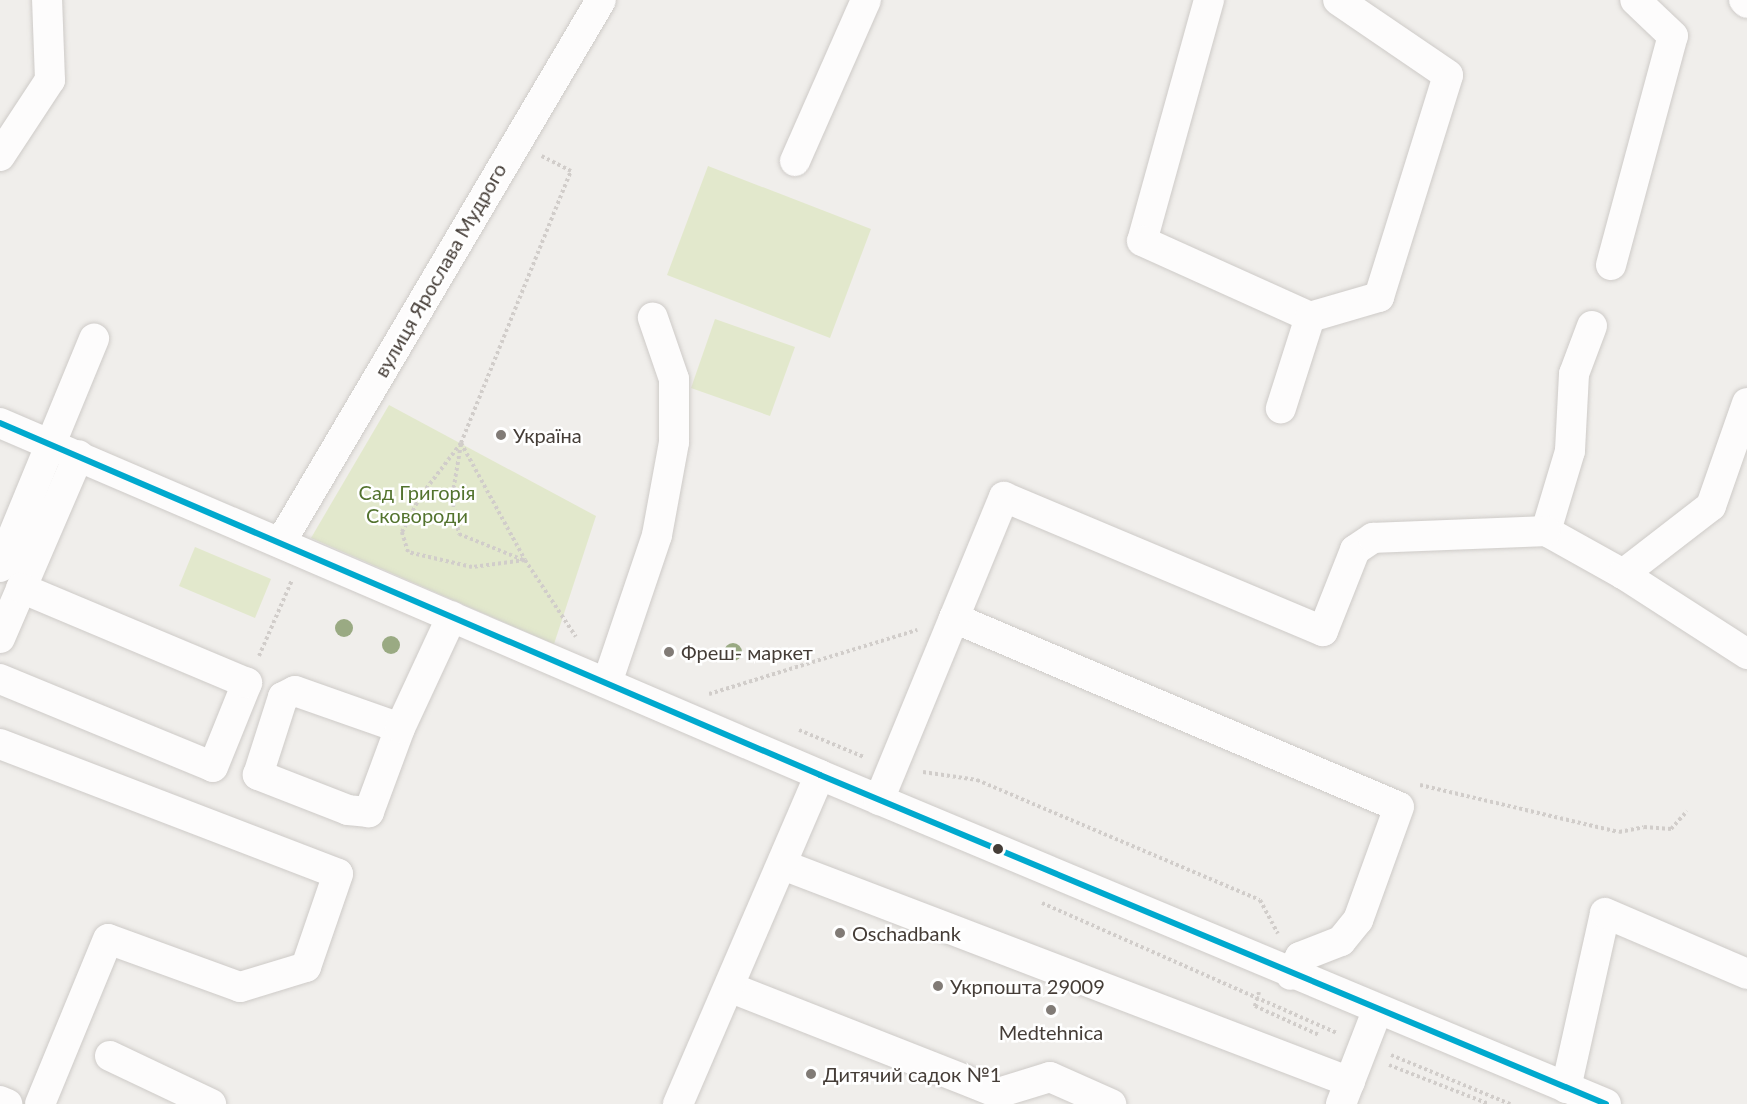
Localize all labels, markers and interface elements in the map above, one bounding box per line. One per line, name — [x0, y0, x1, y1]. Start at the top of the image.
street label: вулиця Ярослава Мудрого — [369, 159, 511, 381]
place label: Україна — [513, 423, 582, 447]
marker: Україна — [494, 428, 508, 442]
park label: Сад Григорія Сковороди — [359, 480, 475, 527]
place label: Фреш- маркет — [681, 640, 813, 664]
marker: Фреш- маркет — [662, 645, 676, 659]
unlabelled marker — [992, 843, 1004, 855]
place label: Oschadbank — [852, 921, 961, 945]
marker: Oschadbank — [833, 926, 847, 940]
place label: Укрпошта 29009 — [950, 974, 1105, 998]
marker: Укрпошта 29009 — [931, 979, 945, 993]
marker: Medtehnica — [1044, 1003, 1058, 1017]
place label: Medtehnica — [999, 1020, 1103, 1044]
place label: Дитячий садок №1 — [823, 1062, 1001, 1086]
marker: Дитячий садок №1 — [804, 1067, 818, 1081]

